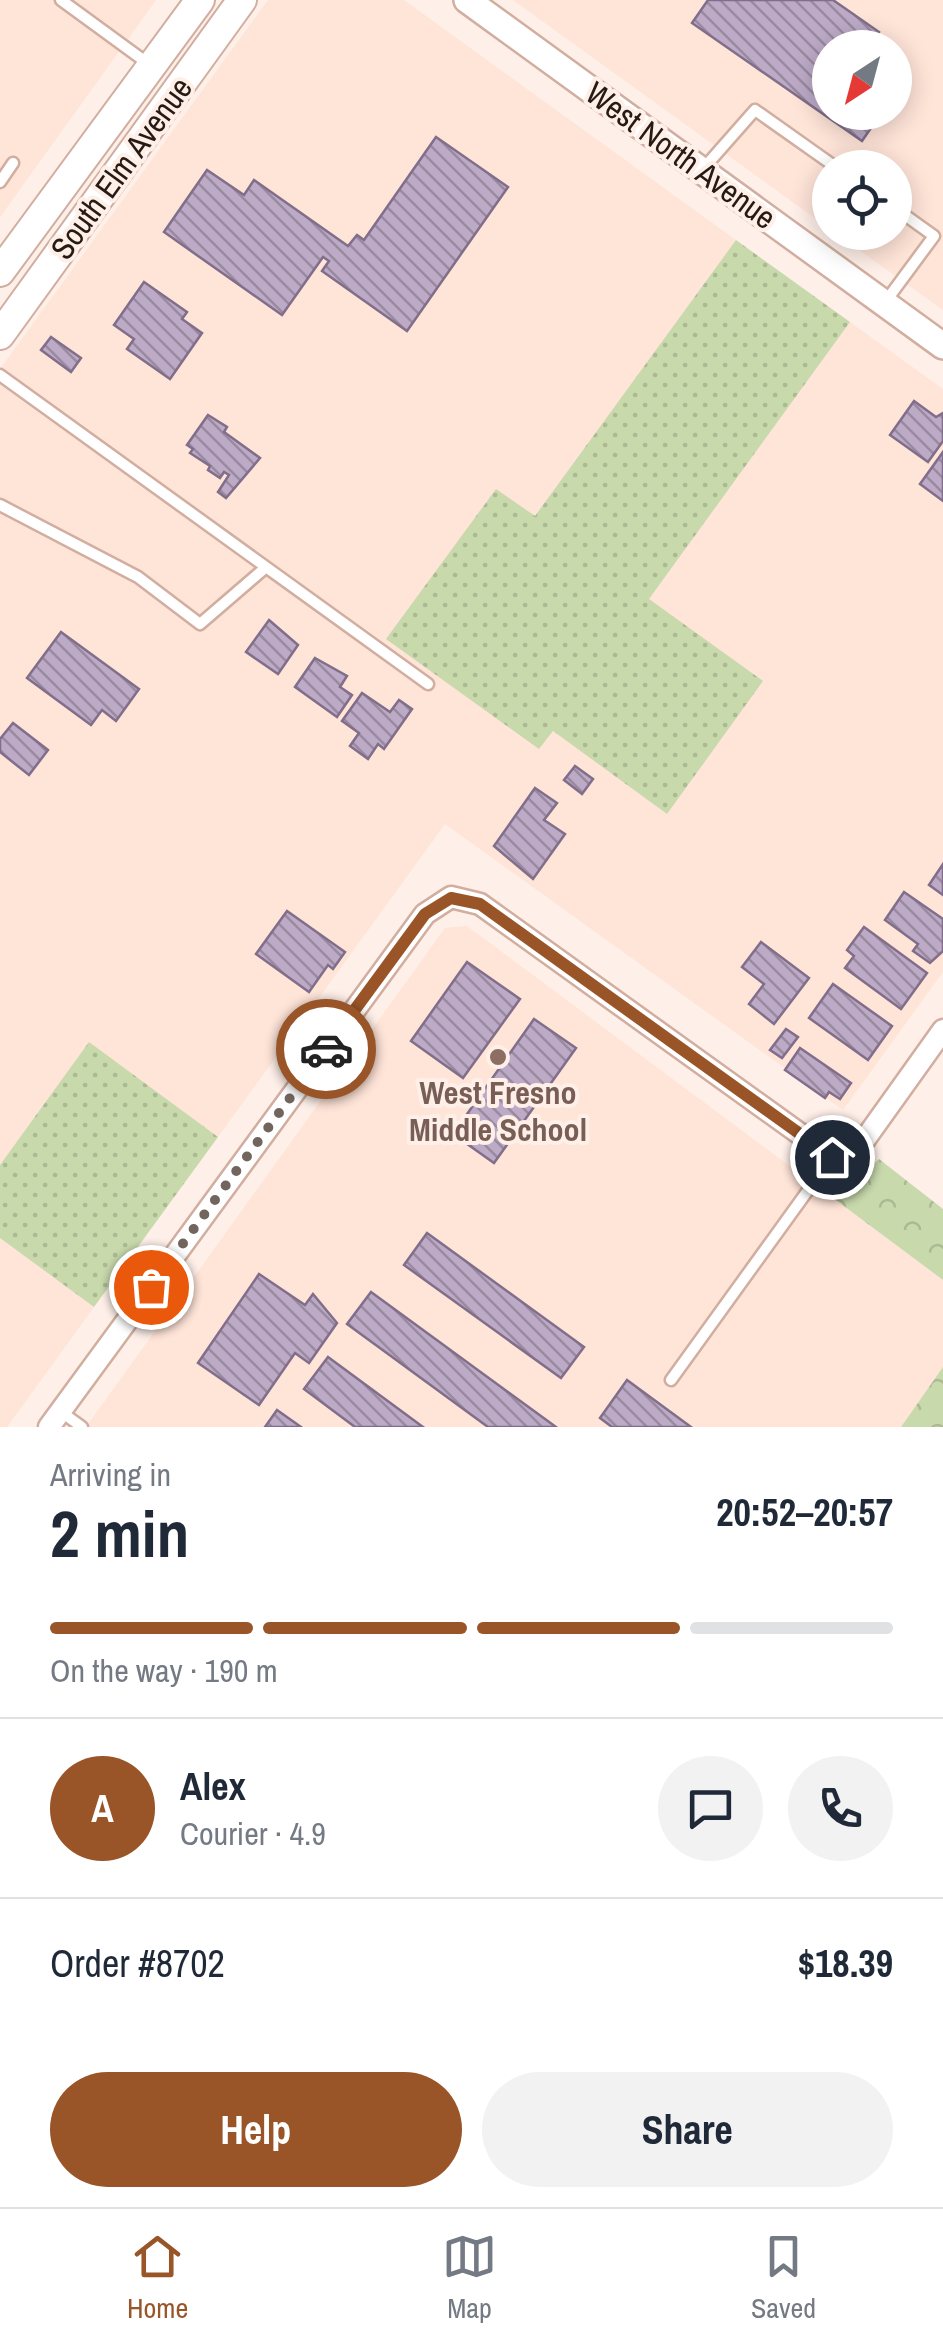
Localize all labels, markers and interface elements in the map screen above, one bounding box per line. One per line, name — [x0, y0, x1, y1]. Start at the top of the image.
north arrow — [812, 30, 912, 130]
map controls — [812, 30, 912, 250]
street label: South Elm Avenue — [40, 68, 202, 268]
street label: West North Avenue — [577, 71, 785, 239]
button: locate — [812, 150, 912, 250]
courier — [276, 999, 376, 1099]
icon: car — [299, 1022, 354, 1077]
marker: West Fresno Middle School — [487, 1046, 509, 1068]
place label: West Fresno Middle School — [409, 1071, 587, 1151]
pin — [790, 1115, 875, 1200]
icon: home — [805, 1130, 860, 1185]
pin — [109, 1245, 194, 1330]
icon: bag — [124, 1260, 179, 1315]
text: Arriving in — [50, 1453, 171, 1496]
text: 20:52–20:57 — [716, 1487, 893, 1538]
text: 2 min — [50, 1490, 189, 1577]
text: On the way · 190 m — [50, 1649, 278, 1692]
button: chat — [658, 1756, 763, 1861]
button: phone — [788, 1756, 893, 1861]
text: Alex — [180, 1761, 246, 1812]
text: A — [91, 1783, 114, 1834]
text: Courier · 4.9 — [180, 1812, 326, 1855]
text: Order #8702 — [50, 1938, 225, 1989]
text: $18.39 — [798, 1938, 893, 1989]
button: Help — [50, 2072, 462, 2187]
button: Share — [482, 2072, 893, 2187]
tab: Home — [127, 2229, 188, 2327]
tab: Map — [442, 2229, 497, 2327]
tab: Saved — [751, 2229, 816, 2327]

